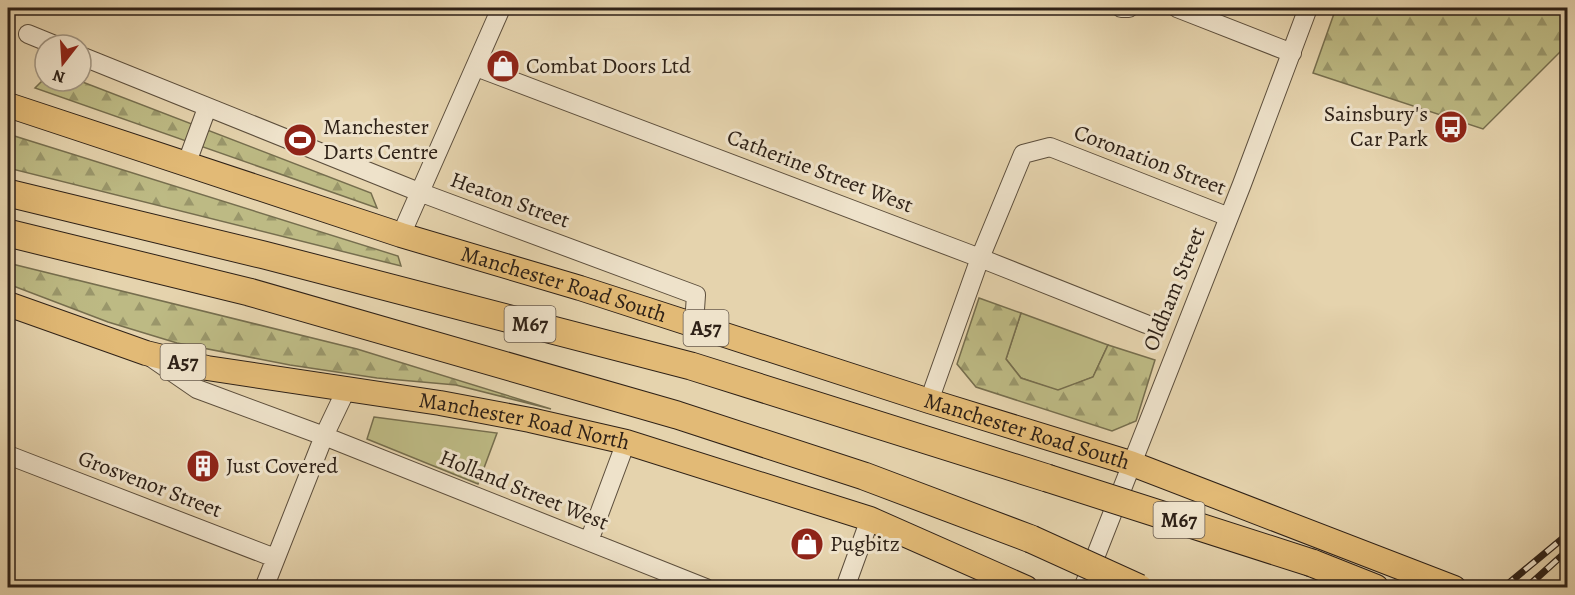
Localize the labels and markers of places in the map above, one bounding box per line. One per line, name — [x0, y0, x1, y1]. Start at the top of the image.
shop icon: Combat Doors Ltd — [485, 48, 521, 84]
place label: Combat Doors Ltd — [526, 51, 691, 81]
place label: Sainsbury's Car Park — [1324, 99, 1428, 154]
bus stop icon: Sainsbury's Car Park — [1433, 109, 1469, 145]
place label: Manchester Darts Centre — [323, 112, 438, 167]
sports icon: Manchester Darts Centre — [282, 122, 318, 158]
building icon: Just Covered — [185, 448, 221, 484]
place label: Just Covered — [226, 451, 338, 481]
shop icon: Pugbitz — [789, 526, 825, 562]
place label: Pugbitz — [830, 529, 900, 559]

